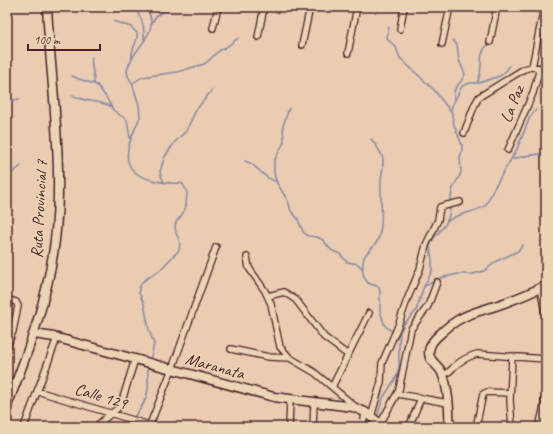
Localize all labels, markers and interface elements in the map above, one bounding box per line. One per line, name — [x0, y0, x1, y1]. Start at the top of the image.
scale bar — [28, 26, 100, 52]
text: 100 m — [34, 32, 61, 48]
street label: La Paz — [495, 81, 529, 126]
street label: Ruta Provincial 7 — [26, 158, 52, 259]
street label: Maranata — [183, 348, 248, 384]
street label: Calle 129 — [72, 378, 131, 414]

